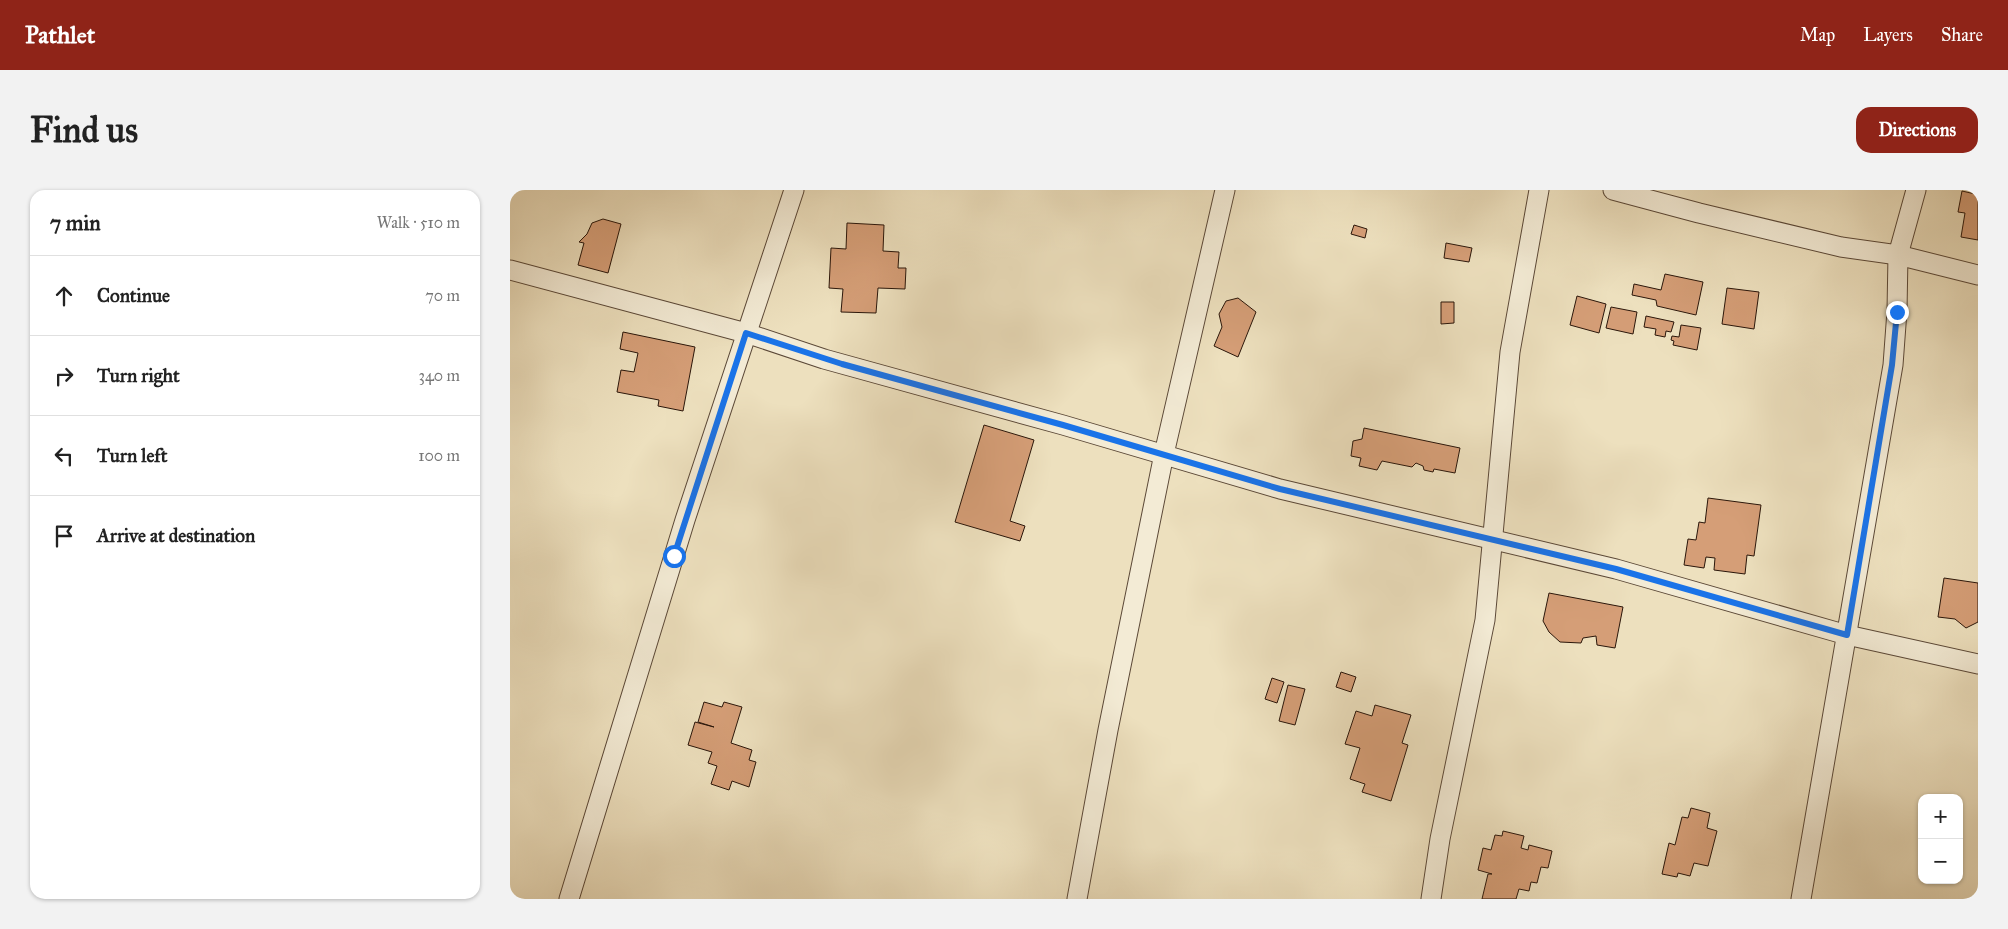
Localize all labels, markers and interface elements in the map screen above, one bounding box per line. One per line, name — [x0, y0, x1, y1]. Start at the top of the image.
text: Pathlet — [25, 20, 95, 50]
text: Map — [1800, 24, 1835, 46]
text: Layers — [1863, 24, 1913, 46]
text: Share — [1941, 24, 1983, 46]
button: Directions — [1856, 107, 1978, 153]
text: Find us — [30, 109, 138, 152]
text: 7 min — [50, 210, 101, 236]
text: Walk · 510 m — [377, 213, 460, 232]
icon: ahead — [50, 282, 78, 310]
text: Continue — [97, 284, 170, 307]
text: 70 m — [425, 286, 460, 305]
route end — [1886, 301, 1909, 324]
icon: right — [50, 362, 78, 390]
text: Turn right — [97, 364, 180, 387]
text: 340 m — [418, 366, 460, 385]
icon: left — [50, 442, 78, 470]
text: Turn left — [97, 444, 167, 467]
text: 100 m — [418, 446, 460, 465]
icon: arrive — [50, 522, 78, 550]
text: Arrive at destination — [97, 524, 255, 547]
route start — [663, 545, 686, 568]
map controls — [1918, 794, 1963, 884]
button: + — [1918, 794, 1963, 839]
button: − — [1918, 839, 1963, 884]

